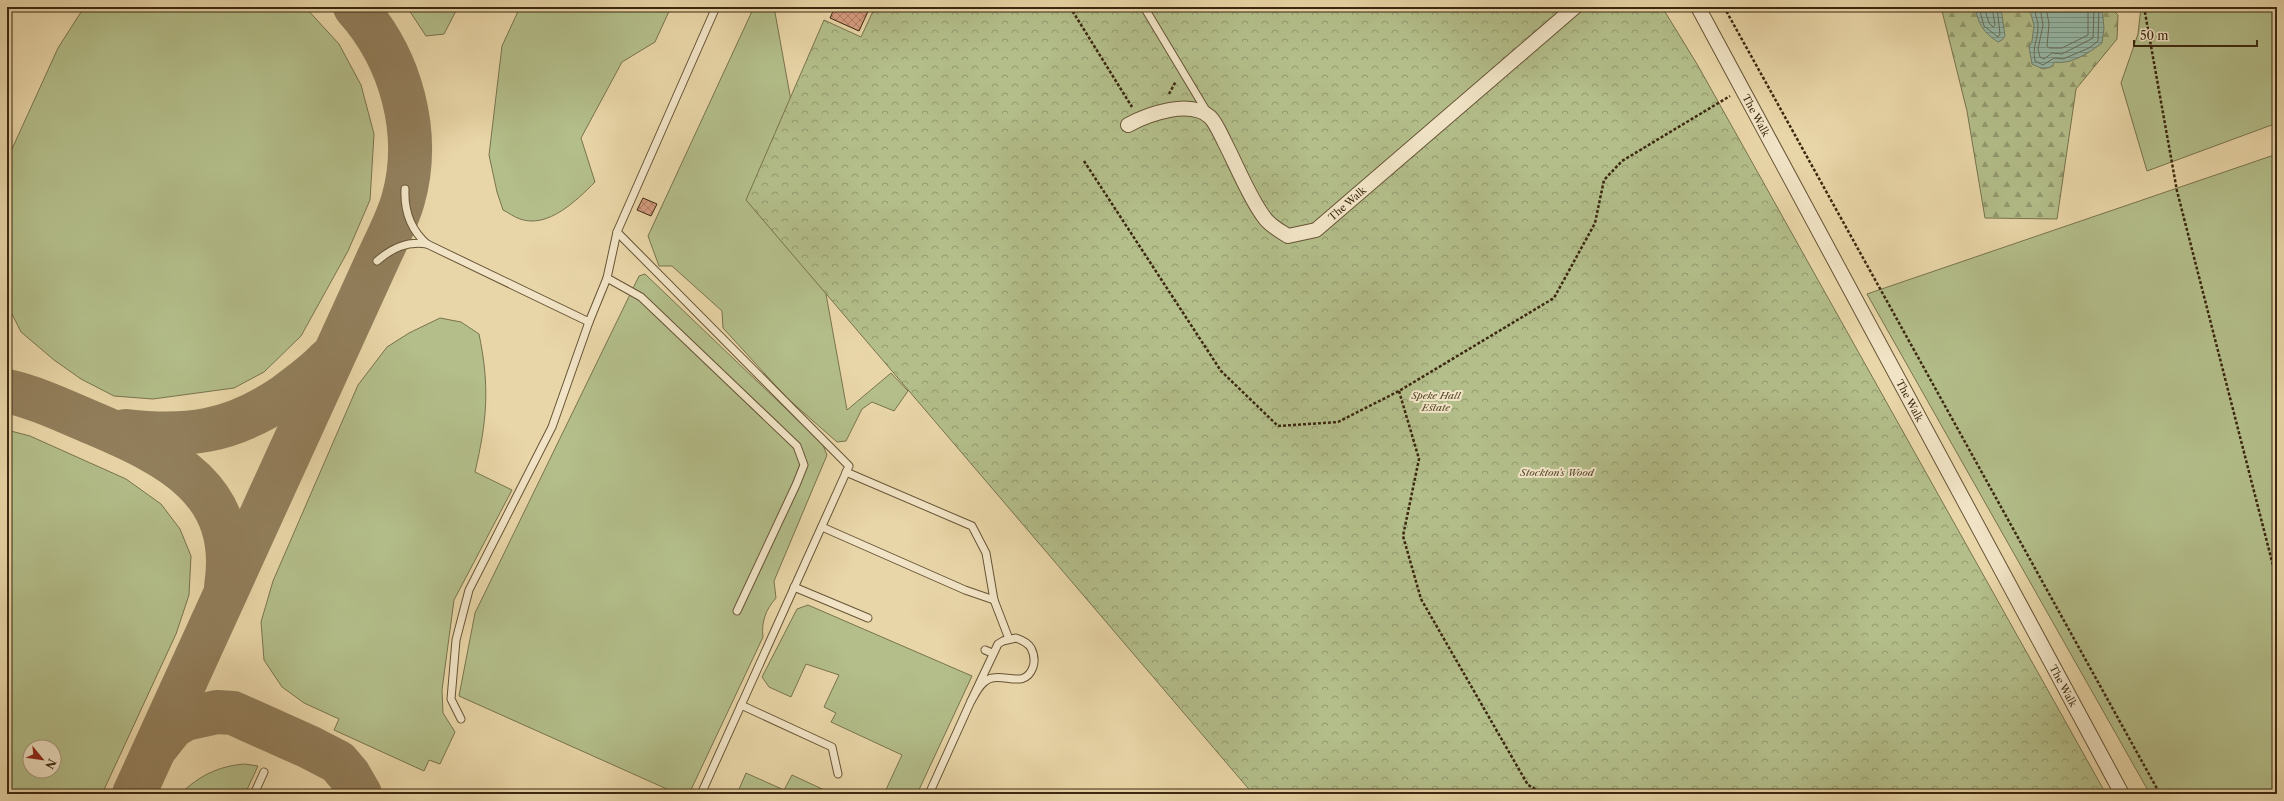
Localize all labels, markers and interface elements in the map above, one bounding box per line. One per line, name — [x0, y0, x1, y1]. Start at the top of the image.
scale bar — [2134, 22, 2257, 48]
text: 50 m — [2140, 28, 2169, 43]
street label: The Walk — [1740, 92, 1773, 140]
street label: The Walk — [1325, 183, 1370, 223]
street label: The Walk — [1893, 377, 1927, 425]
park label: Speke Hall Estate — [1411, 389, 1462, 414]
park label: Stockton's Wood — [1519, 466, 1595, 479]
street label: The Walk — [2047, 663, 2081, 710]
north arrow — [22, 739, 62, 779]
text: N — [42, 756, 59, 772]

